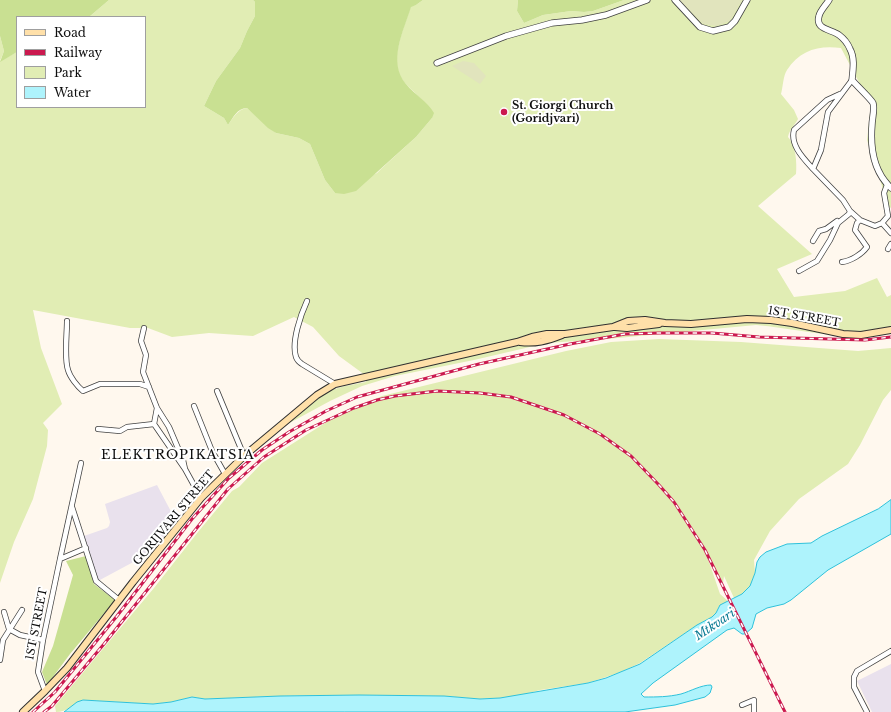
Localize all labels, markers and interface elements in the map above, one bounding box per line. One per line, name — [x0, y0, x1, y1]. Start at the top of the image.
legend — [16, 16, 146, 108]
text: Road — [54, 25, 86, 40]
text: Railway — [54, 45, 102, 60]
text: Park — [54, 65, 82, 80]
text: Water — [54, 85, 91, 100]
place label: St. Giorgi Church (Goridjvari) — [512, 99, 613, 125]
marker: St. Giorgi Church (Goridjvari) — [499, 107, 509, 117]
street label: 1ST STREET — [767, 304, 841, 330]
district label: ELEKTROPIKATSIA — [101, 447, 255, 463]
street label: GORIJVARI STREET — [131, 468, 217, 568]
street label: 1ST STREET — [24, 587, 50, 661]
water label: Mtkvari — [692, 606, 738, 644]

